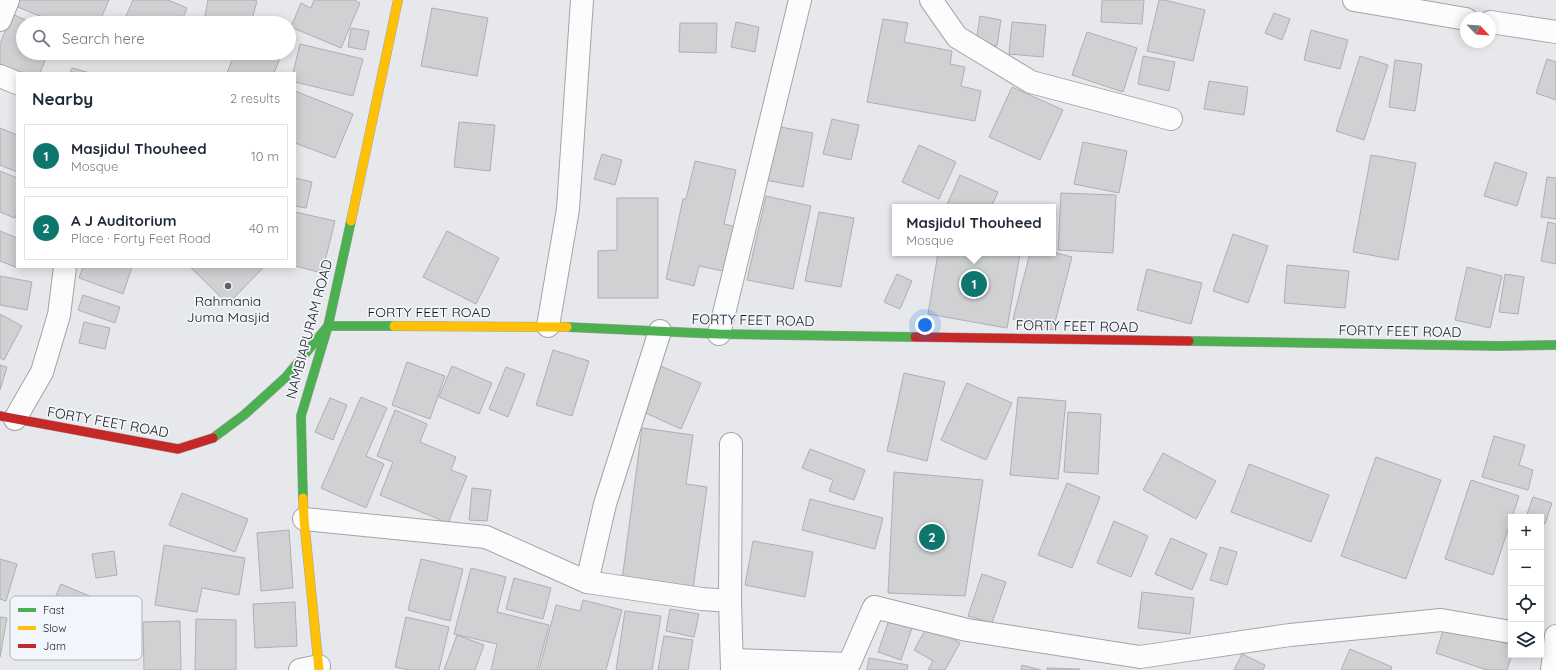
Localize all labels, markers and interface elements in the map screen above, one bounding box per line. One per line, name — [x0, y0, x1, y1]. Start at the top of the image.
north arrow — [1460, 12, 1496, 48]
search box — [16, 16, 296, 60]
icon: search — [30, 27, 52, 49]
text: Search here — [62, 29, 145, 48]
text: Nearby — [32, 88, 93, 109]
text: 2 results — [230, 90, 280, 106]
text: Masjidul Thouheed — [71, 139, 207, 158]
text: 1 — [43, 148, 49, 164]
text: 10 m — [251, 148, 279, 164]
text: Mosque — [71, 158, 118, 174]
popup — [892, 204, 1056, 256]
text: A J Auditorium — [71, 211, 177, 230]
text: Masjidul Thouheed — [906, 213, 1042, 232]
text: 2 — [42, 220, 50, 236]
text: 40 m — [249, 220, 279, 236]
text: Place · Forty Feet Road — [71, 230, 211, 246]
text: Mosque — [906, 232, 954, 248]
street label: NAMBIAPURAM ROAD — [282, 257, 336, 401]
pin: 1 — [961, 269, 987, 299]
marker: Rahmania Juma Masjid — [223, 281, 233, 291]
place label: Rahmania Juma Masjid — [187, 292, 269, 326]
street label: FORTY FEET ROAD — [367, 303, 491, 321]
street label: FORTY FEET ROAD — [691, 310, 815, 330]
your location — [915, 315, 935, 335]
street label: FORTY FEET ROAD — [1015, 316, 1139, 336]
street label: FORTY FEET ROAD — [1338, 321, 1462, 341]
street label: FORTY FEET ROAD — [46, 402, 170, 442]
map controls — [1508, 514, 1544, 658]
button: + — [1508, 514, 1544, 550]
pin: 2 — [919, 522, 945, 552]
button: − — [1508, 550, 1544, 586]
button: locate — [1508, 586, 1544, 622]
legend — [10, 596, 142, 660]
text: Fast — [43, 603, 65, 617]
text: Slow — [43, 621, 67, 635]
button: layers — [1508, 622, 1544, 658]
text: Jam — [43, 639, 66, 653]

